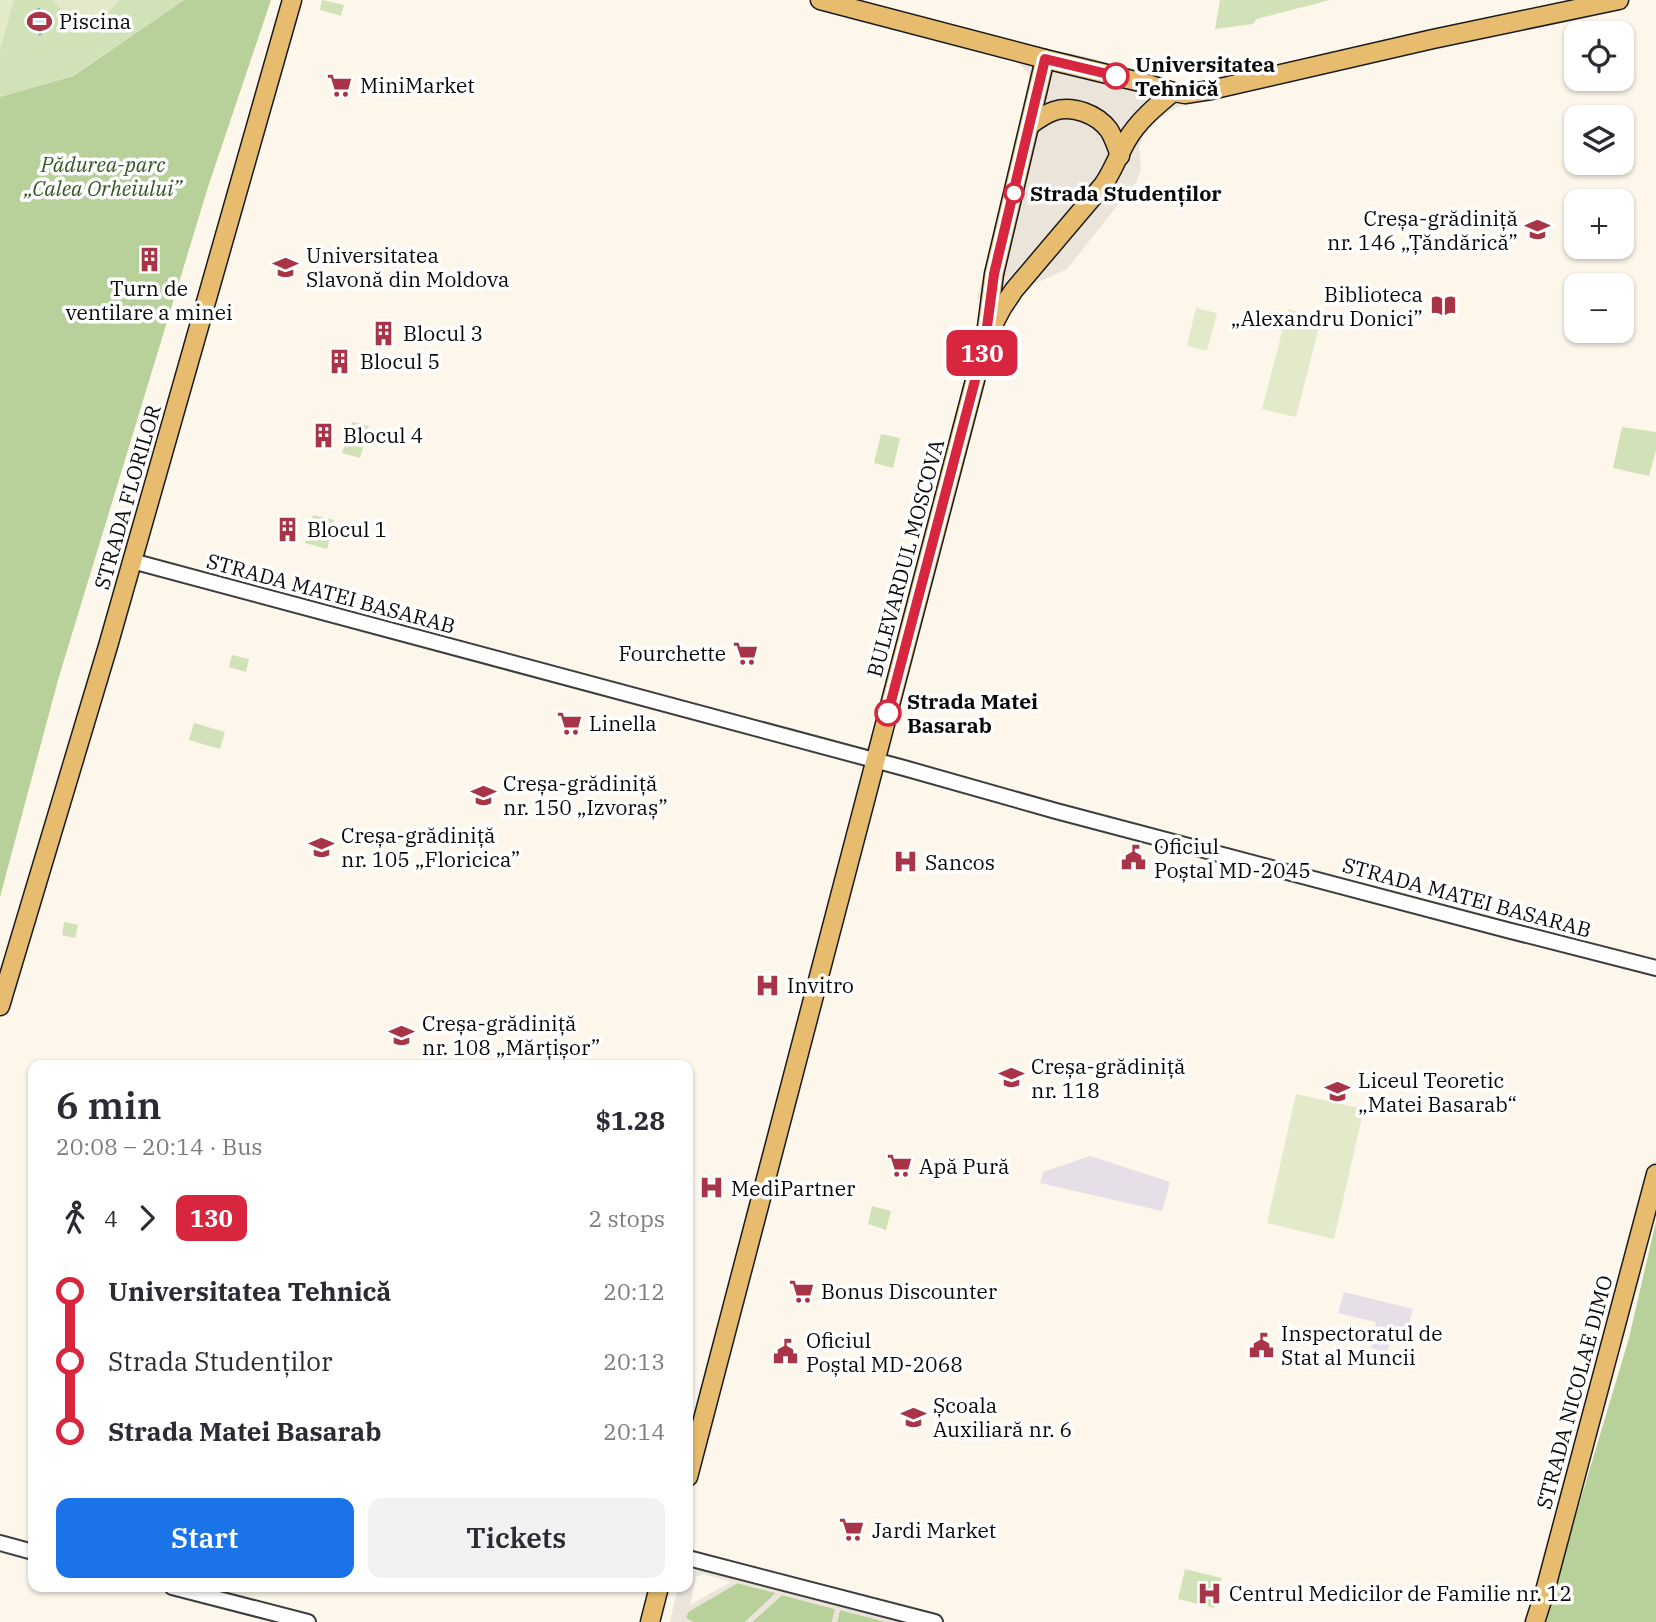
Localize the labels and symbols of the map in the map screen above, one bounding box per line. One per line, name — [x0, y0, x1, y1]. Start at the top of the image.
sports icon: Piscina — [25, 7, 53, 35]
place label: Piscina — [59, 7, 131, 35]
place label: Universitatea Tehnică — [1135, 50, 1275, 102]
marker: Universitatea Tehnică — [1103, 63, 1129, 89]
supermarket icon: MiniMarket — [326, 71, 354, 99]
place label: MiniMarket — [360, 71, 475, 99]
park label: Pădurea-parc „Calea Orheiului” — [22, 150, 184, 202]
place label: Strada Studenților — [1030, 179, 1222, 207]
marker: Strada Studenților — [1004, 183, 1024, 203]
place label: Creșa-grădiniță nr. 146 „Țăndărică” — [1327, 204, 1518, 256]
school or university icon: Creșa-grădiniță nr. 146 „Țăndărică” — [1524, 216, 1552, 244]
place label: Universitatea Slavonă din Moldova — [306, 241, 509, 293]
building icon: Turn de ventilare a minei — [135, 245, 163, 273]
school or university icon: Universitatea Slavonă din Moldova — [272, 253, 300, 281]
place label: Turn de ventilare a minei — [65, 274, 233, 326]
place label: Biblioteca „Alexandru Donici” — [1231, 280, 1423, 332]
library icon: Biblioteca „Alexandru Donici” — [1429, 292, 1457, 320]
building icon: Blocul 3 — [369, 319, 397, 347]
place label: Blocul 3 — [403, 319, 483, 347]
line badge: 130 — [942, 330, 1022, 376]
building icon: Blocul 5 — [326, 347, 354, 375]
place label: Blocul 5 — [360, 347, 440, 375]
street label: STRADA FLORILOR — [87, 401, 167, 593]
building icon: Blocul 4 — [309, 421, 337, 449]
place label: Blocul 4 — [343, 421, 423, 449]
street label: BULEVARDUL MOSCOVA — [860, 435, 950, 680]
building icon: Blocul 1 — [273, 515, 301, 543]
place label: Blocul 1 — [307, 515, 387, 543]
street label: STRADA MATEI BASARAB — [204, 546, 458, 640]
place label: Fourchette — [618, 639, 726, 667]
supermarket icon: Fourchette — [732, 639, 760, 667]
place label: Strada Matei Basarab — [907, 687, 1038, 739]
marker: Strada Matei Basarab — [875, 700, 901, 726]
supermarket icon: Linella — [555, 709, 583, 737]
place label: Linella — [589, 709, 657, 737]
place label: Creșa-grădiniță nr. 150 „Izvoraș” — [503, 769, 668, 821]
school or university icon: Creșa-grădiniță nr. 150 „Izvoraș” — [469, 781, 497, 809]
place label: Creșa-grădiniță nr. 105 „Floricica” — [341, 821, 520, 873]
place label: Oficiul Poștal MD-2045 — [1154, 832, 1311, 884]
school or university icon: Creșa-grădiniță nr. 105 „Floricica” — [307, 833, 335, 861]
public building icon: Oficiul Poștal MD-2045 — [1120, 844, 1148, 872]
hospital icon: Sancos — [891, 848, 919, 876]
place label: Sancos — [925, 848, 995, 876]
street label: STRADA MATEI BASARAB — [1340, 850, 1594, 944]
hospital icon: Invitro — [753, 971, 781, 999]
place label: Invitro — [787, 971, 854, 999]
place label: Creșa-grădiniță nr. 108 „Mărțișor” — [422, 1009, 600, 1061]
school or university icon: Creșa-grădiniță nr. 108 „Mărțișor” — [388, 1021, 416, 1049]
place label: Creșa-grădiniță nr. 118 — [1031, 1052, 1186, 1104]
school or university icon: Creșa-grădiniță nr. 118 — [997, 1064, 1025, 1092]
place label: Liceul Teoretic „Matei Basarab“ — [1358, 1066, 1517, 1118]
school or university icon: Liceul Teoretic „Matei Basarab“ — [1324, 1078, 1352, 1106]
supermarket icon: Apă Pură — [885, 1152, 913, 1180]
place label: Apă Pură — [919, 1152, 1010, 1180]
hospital icon: MediPartner — [697, 1174, 725, 1202]
place label: MediPartner — [731, 1174, 856, 1202]
street label: STRADA NICOLAE DIMO — [1529, 1272, 1619, 1512]
supermarket icon: Bonus Discounter — [787, 1277, 815, 1305]
place label: Bonus Discounter — [821, 1277, 998, 1305]
place label: Inspectoratul de Stat al Muncii — [1281, 1319, 1443, 1371]
place label: Oficiul Poștal MD-2068 — [806, 1326, 963, 1378]
public building icon: Inspectoratul de Stat al Muncii — [1247, 1331, 1275, 1359]
public building icon: Oficiul Poștal MD-2068 — [772, 1338, 800, 1366]
place label: Școala Auxiliară nr. 6 — [933, 1391, 1072, 1443]
school or university icon: Școala Auxiliară nr. 6 — [899, 1403, 927, 1431]
supermarket icon: Jardi Market — [838, 1516, 866, 1544]
place label: Jardi Market — [872, 1516, 996, 1544]
hospital icon: Centrul Medicilor de Familie nr. 12 — [1195, 1579, 1223, 1607]
place label: Centrul Medicilor de Familie nr. 12 — [1229, 1579, 1572, 1607]

